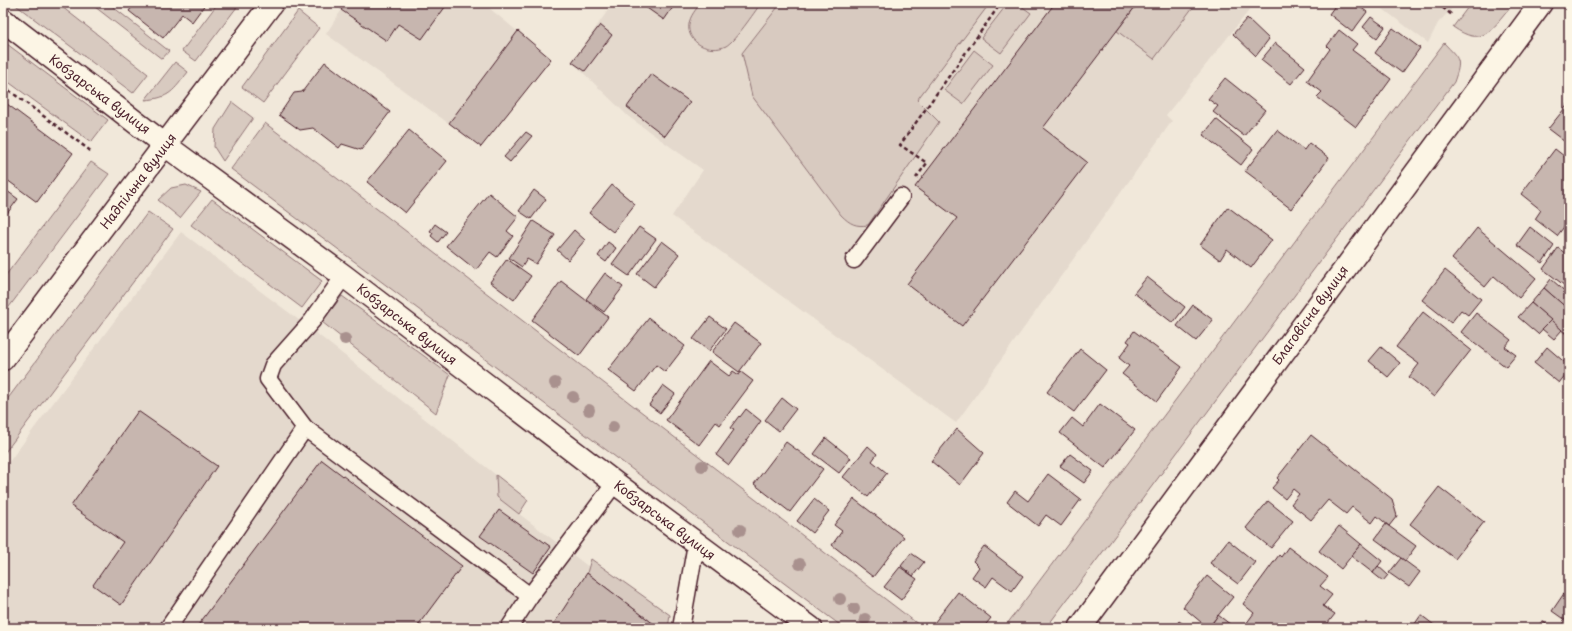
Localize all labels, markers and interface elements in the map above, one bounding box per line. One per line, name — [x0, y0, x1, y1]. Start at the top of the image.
street label: Кобзарська вулиця — [46, 49, 155, 138]
street label: Надпільна вулиця — [95, 129, 180, 233]
street label: Благовісна вулиця — [1267, 261, 1352, 368]
street label: Кобзарська вулиця — [353, 278, 461, 369]
street label: Кобзарська вулиця — [611, 475, 720, 564]

